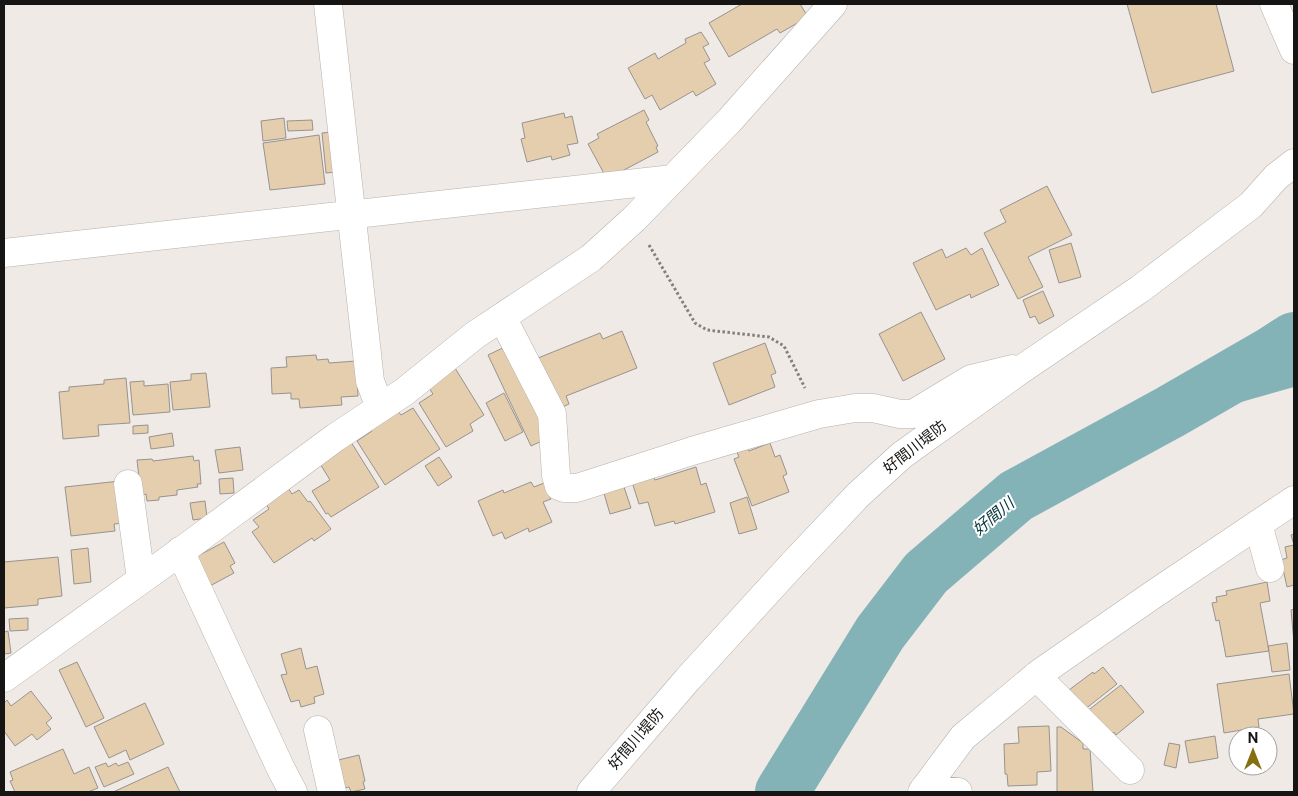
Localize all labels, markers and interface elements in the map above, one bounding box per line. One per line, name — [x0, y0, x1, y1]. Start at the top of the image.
street label: 好間川堤防 — [880, 417, 949, 476]
water label: 好間川 — [969, 492, 1019, 539]
street label: 好間川堤防 — [605, 705, 667, 773]
north arrow — [1228, 726, 1278, 776]
text: N — [1248, 730, 1258, 746]

